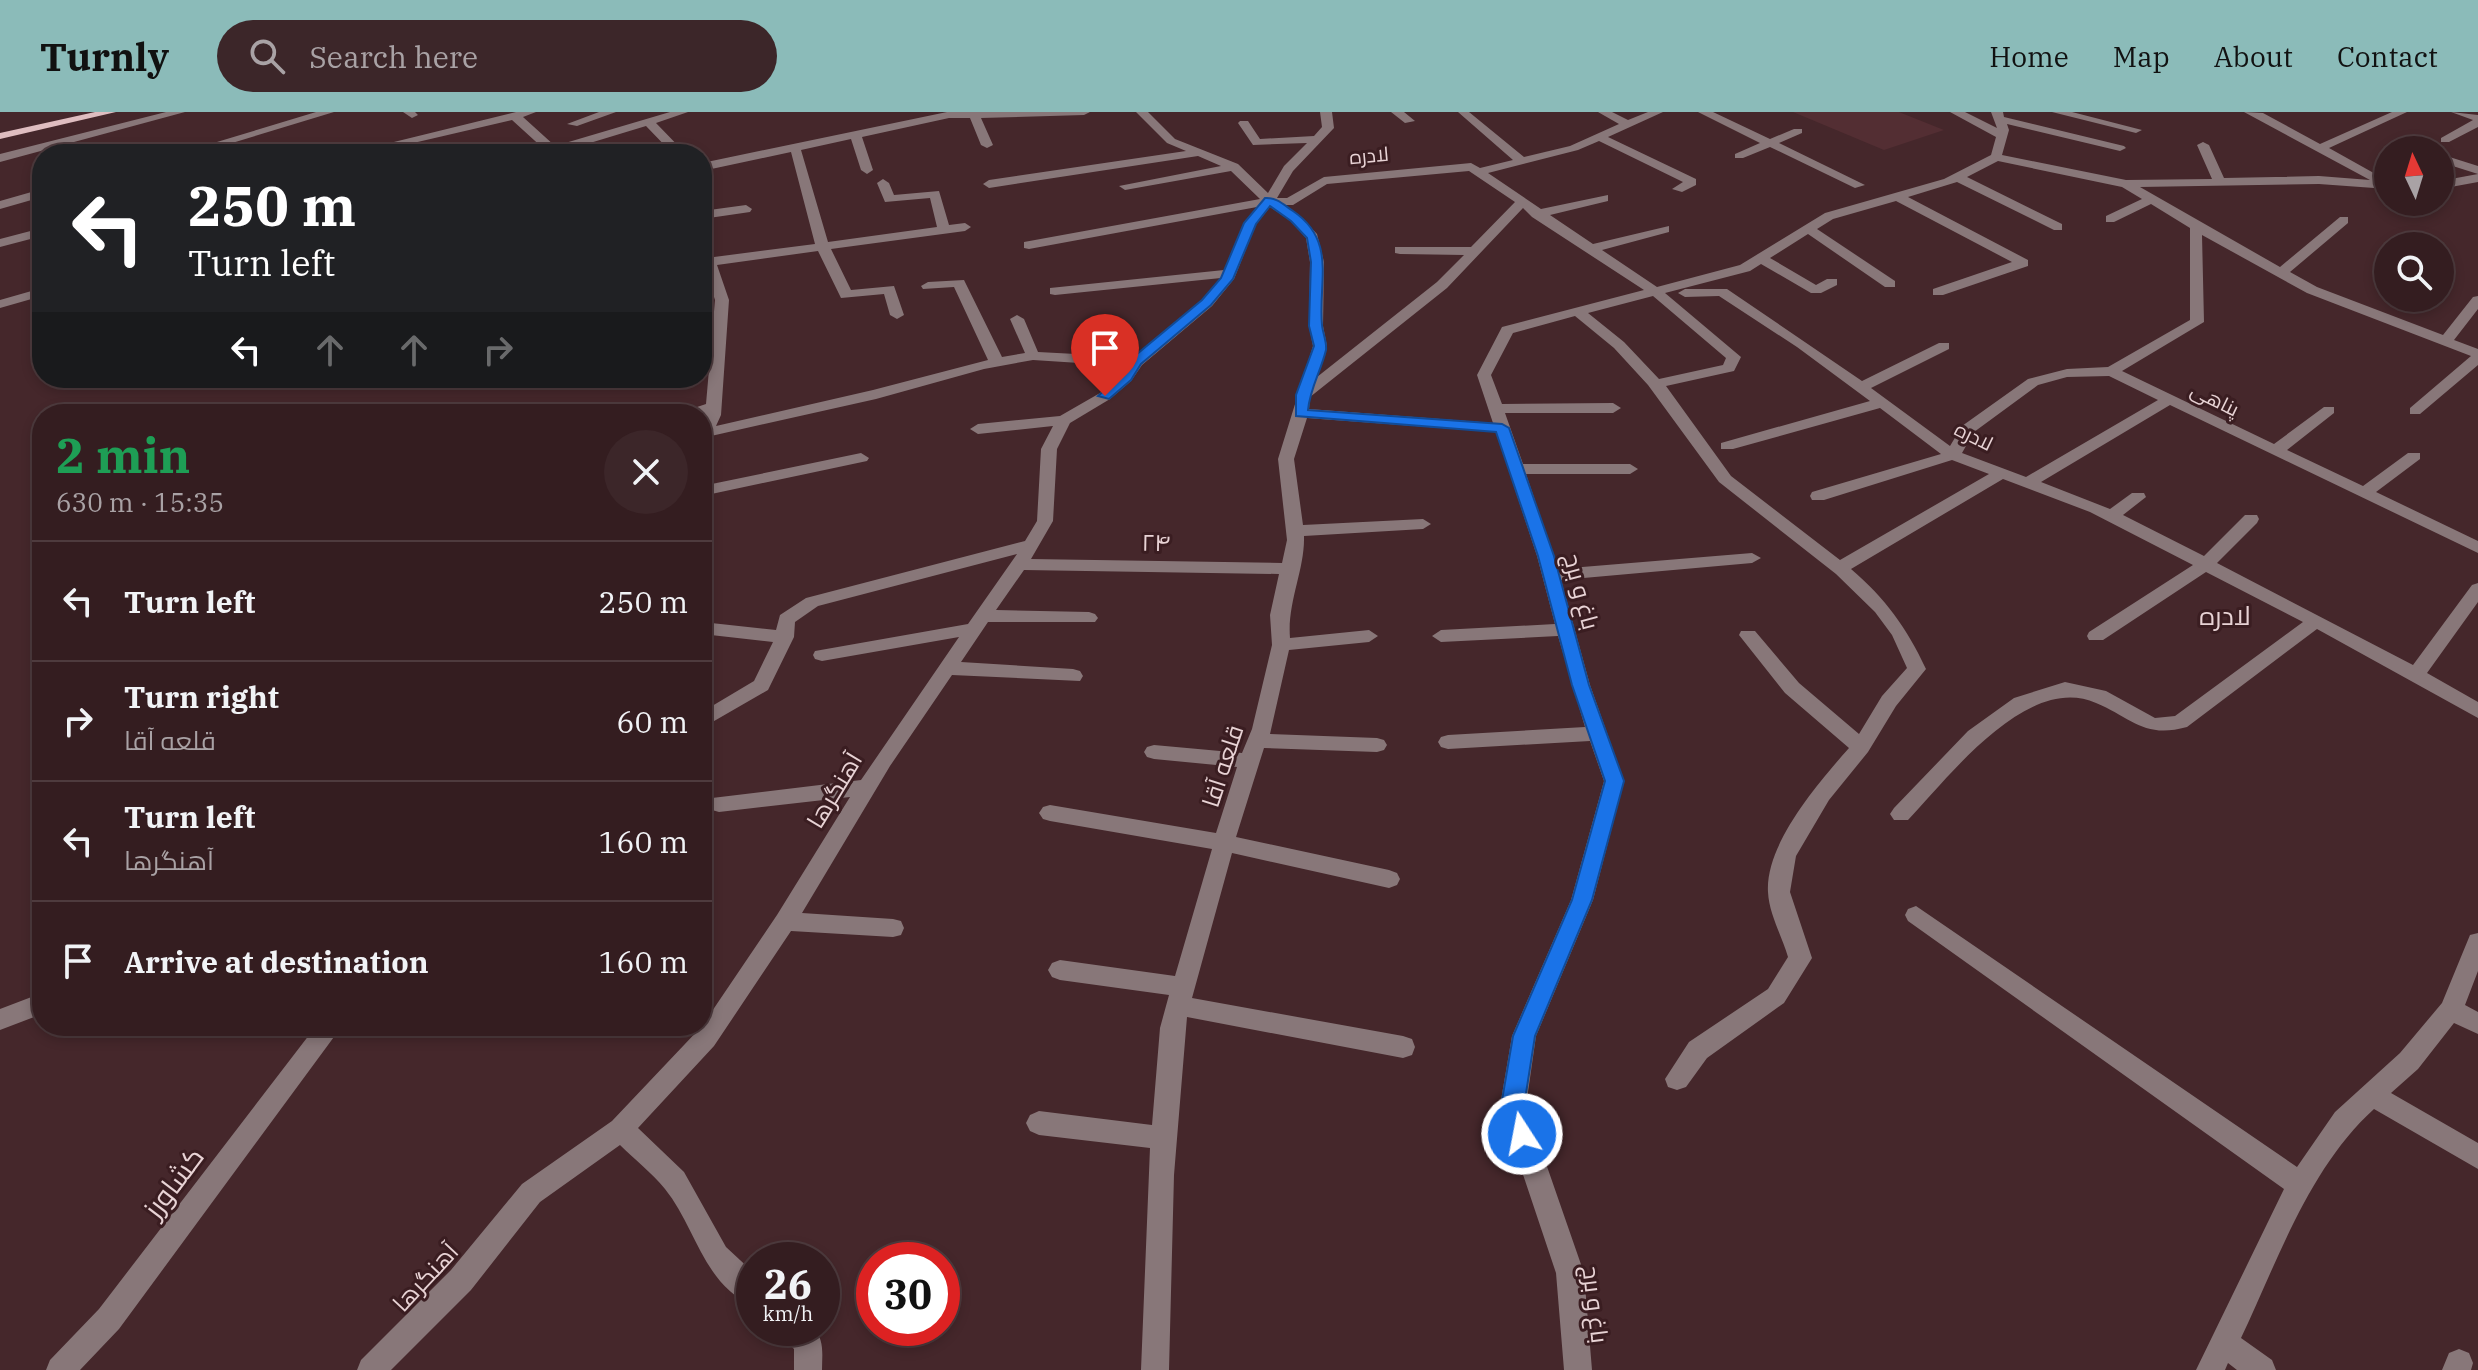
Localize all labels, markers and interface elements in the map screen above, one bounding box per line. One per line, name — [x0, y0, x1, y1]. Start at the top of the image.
search box — [217, 20, 777, 92]
text: Turnly — [40, 32, 169, 81]
icon: search — [245, 34, 289, 78]
text: Search here — [309, 37, 478, 76]
text: Home — [1989, 38, 2069, 75]
text: Map — [2113, 38, 2170, 75]
text: About — [2214, 38, 2293, 75]
text: Contact — [2337, 38, 2438, 75]
north arrow — [2374, 136, 2454, 216]
map controls — [2374, 136, 2454, 312]
street label: لادره — [1348, 140, 1390, 170]
text: 250 m — [188, 169, 356, 241]
icon: left — [56, 176, 160, 280]
button: search — [2374, 232, 2454, 312]
text: Turn left — [188, 239, 335, 286]
pin — [1071, 314, 1139, 396]
icon: arrive — [1083, 326, 1127, 370]
icon: left — [224, 328, 268, 372]
icon: ahead — [308, 328, 352, 372]
icon: ahead — [392, 328, 436, 372]
icon: right — [476, 328, 520, 372]
street label: پناهی — [2186, 376, 2244, 423]
street label: لادره — [1950, 415, 1998, 457]
text: 2 min — [56, 424, 190, 486]
button: close — [604, 430, 688, 514]
text: 630 m · 15:35 — [56, 485, 224, 519]
street label: ۲۴ — [1141, 526, 1171, 558]
street label: باغ و برج — [1555, 549, 1608, 633]
icon: left — [56, 579, 100, 623]
text: Turn left — [124, 582, 256, 621]
text: 250 m — [598, 582, 688, 621]
district label: لادره — [2199, 598, 2251, 632]
text: Turn right — [124, 677, 279, 716]
icon: right — [56, 699, 100, 743]
text: 60 m — [616, 702, 688, 741]
street label: قلعه آقا — [1194, 721, 1250, 811]
text: قلعه آقا — [124, 723, 216, 757]
street label: آهنگرها — [799, 746, 869, 834]
text: Turn left — [124, 797, 256, 836]
icon: left — [56, 819, 100, 863]
text: 160 m — [598, 822, 688, 861]
text: آهنگرها — [124, 843, 214, 877]
icon: arrive — [56, 939, 100, 983]
text: Arrive at destination — [124, 942, 429, 981]
text: 160 m — [598, 942, 688, 981]
position arrow — [1480, 1092, 1564, 1176]
street label: کشاورز — [133, 1139, 212, 1227]
street label: آهنگرها — [385, 1235, 465, 1318]
speed limit sign: 30 — [856, 1242, 960, 1346]
text: 26 — [764, 1258, 812, 1310]
street label: باغ و برج — [1574, 1263, 1617, 1345]
text: km/h — [763, 1300, 813, 1327]

